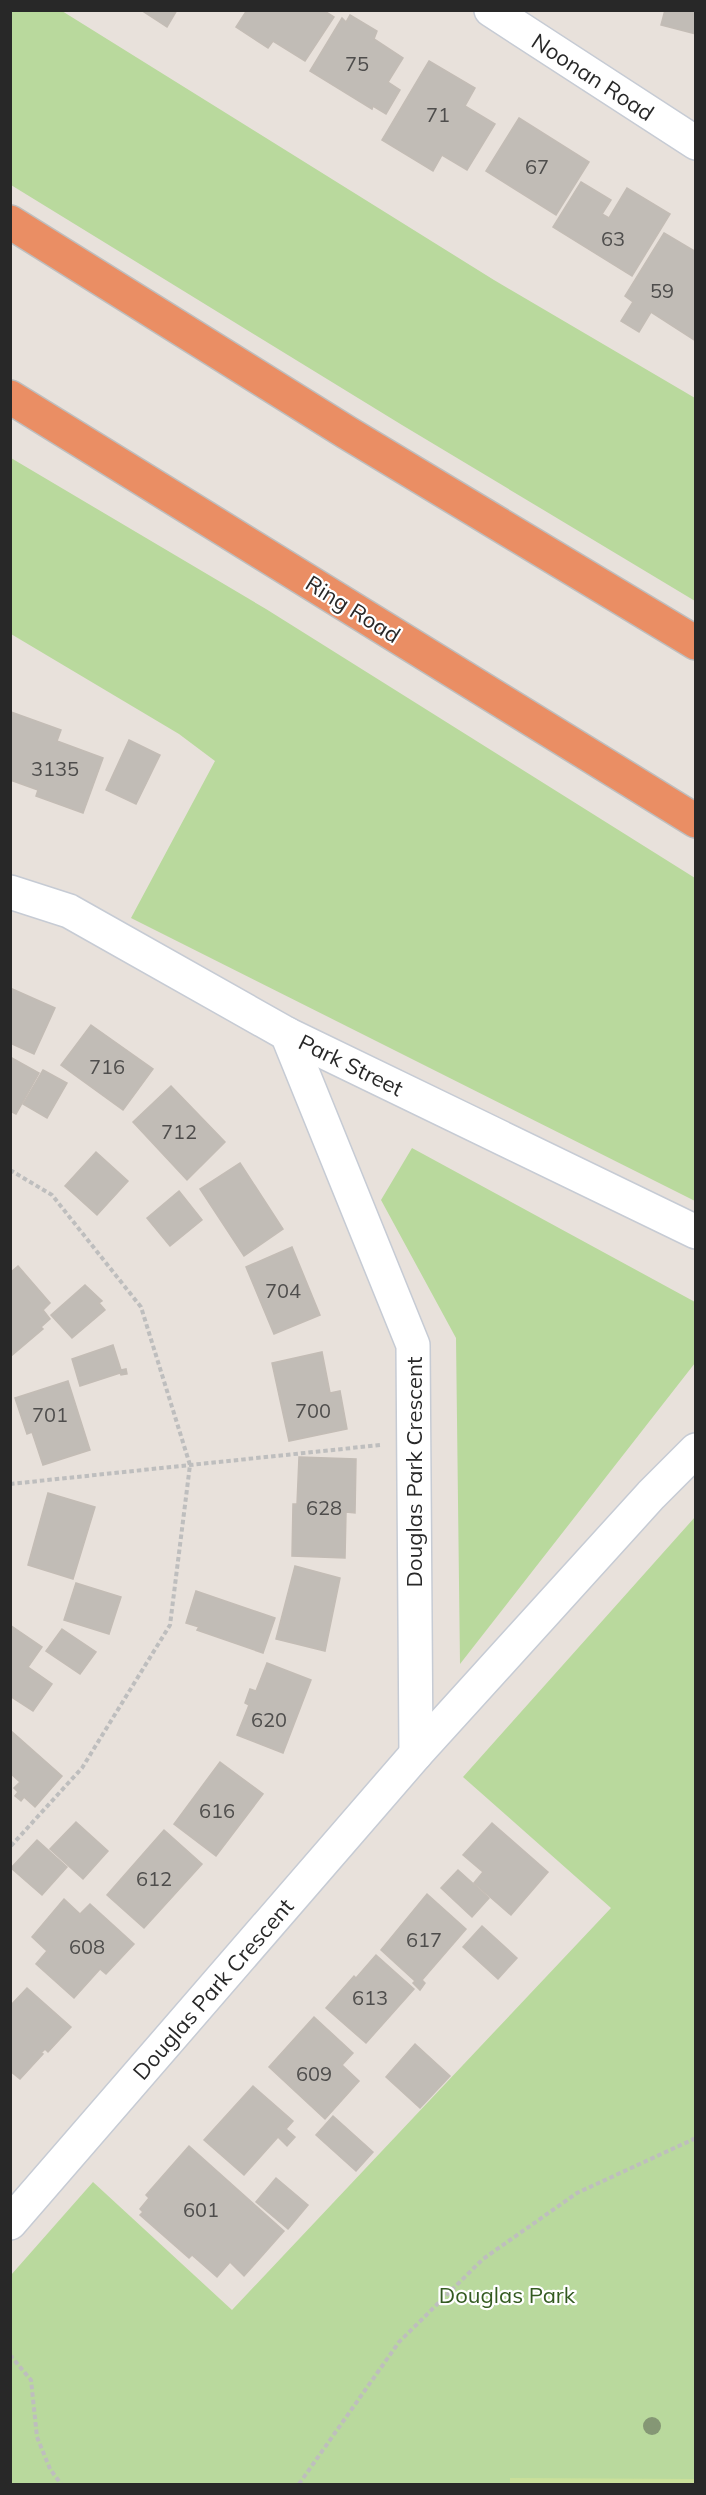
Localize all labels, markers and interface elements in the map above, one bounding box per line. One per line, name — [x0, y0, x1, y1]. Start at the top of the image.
street label: Noonan Road — [527, 27, 659, 127]
house number: 75 — [345, 51, 369, 76]
house number: 71 — [426, 102, 450, 127]
house number: 67 — [525, 154, 549, 179]
house number: 63 — [601, 226, 625, 251]
house number: 59 — [650, 278, 674, 303]
street label: Ring Road — [301, 569, 405, 649]
house number: 3135 — [31, 756, 79, 781]
street label: Park Street — [294, 1028, 408, 1102]
house number: 716 — [89, 1054, 125, 1079]
house number: 712 — [161, 1119, 197, 1144]
house number: 704 — [265, 1278, 301, 1303]
street label: Douglas Park Crescent — [400, 1356, 428, 1588]
house number: 700 — [295, 1398, 331, 1423]
house number: 701 — [32, 1402, 68, 1427]
house number: 628 — [306, 1495, 342, 1520]
house number: 620 — [251, 1707, 287, 1732]
house number: 616 — [199, 1798, 235, 1823]
house number: 612 — [136, 1866, 172, 1891]
street label: Douglas Park Crescent — [127, 1892, 300, 2085]
house number: 617 — [406, 1927, 442, 1952]
house number: 608 — [69, 1934, 105, 1959]
house number: 613 — [352, 1985, 388, 2010]
house number: 609 — [296, 2061, 332, 2086]
house number: 601 — [183, 2197, 219, 2222]
park label: Douglas Park — [439, 2281, 576, 2309]

